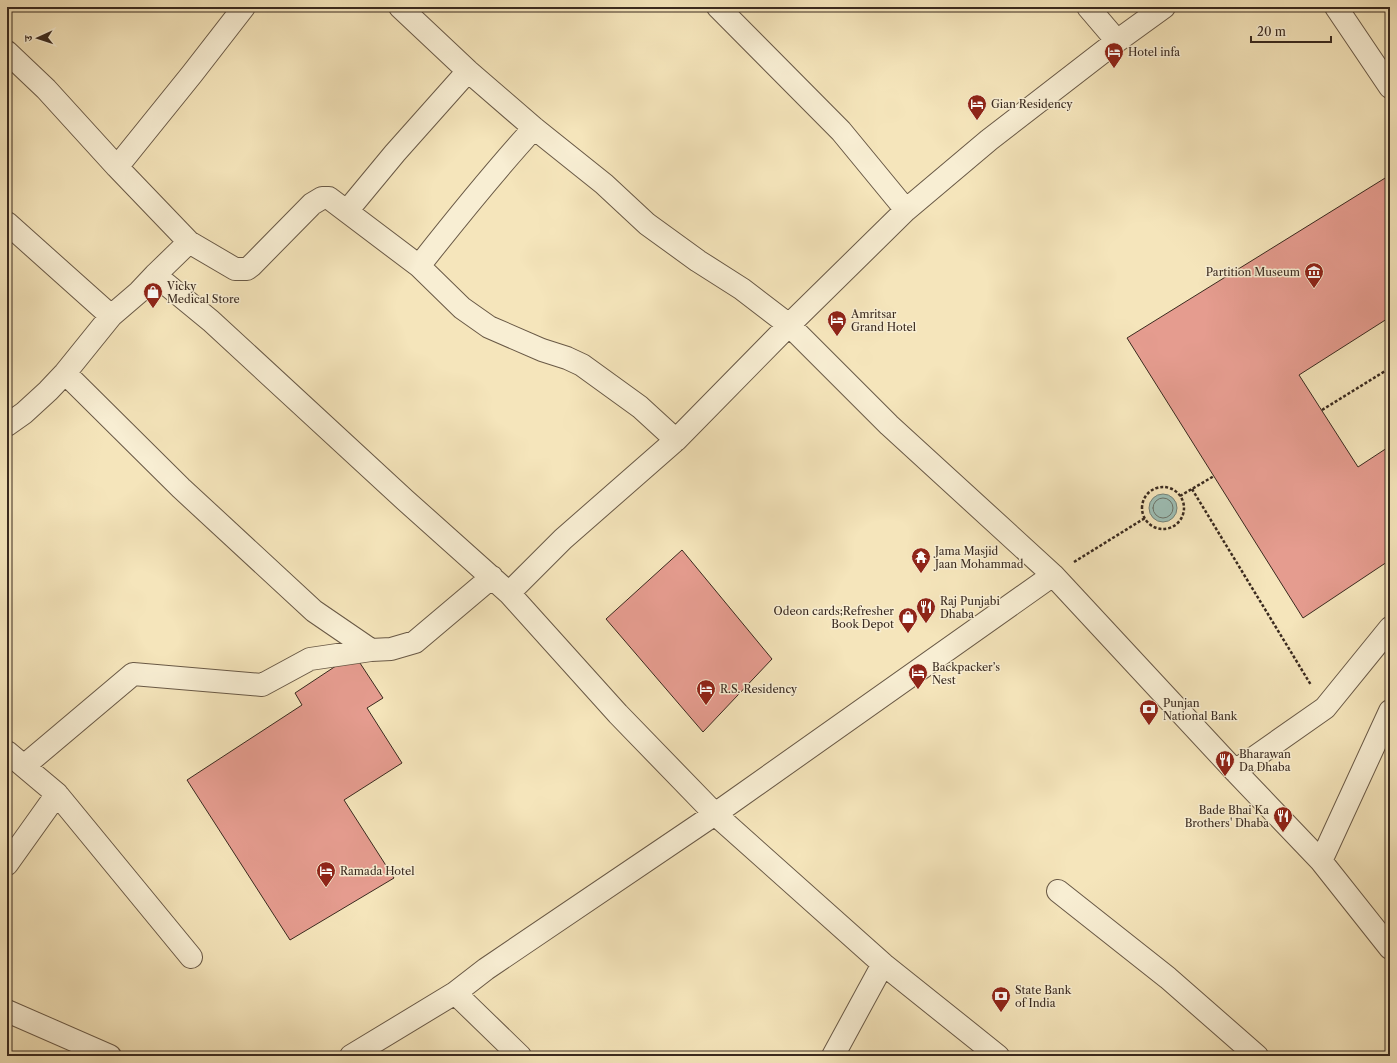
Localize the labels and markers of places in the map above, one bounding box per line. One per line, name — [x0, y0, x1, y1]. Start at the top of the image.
hotel icon: Hotel infa — [1103, 41, 1125, 69]
place label: Hotel infa — [1128, 45, 1180, 59]
hotel icon: Gian Residency — [966, 93, 988, 121]
place label: Gian Residency — [991, 97, 1073, 111]
museum icon: Partition Museum — [1303, 261, 1325, 289]
place label: Partition Museum — [1206, 265, 1301, 279]
place label: Vicky Medical Store — [166, 279, 240, 306]
shop icon: Vicky Medical Store — [142, 281, 164, 309]
place label: Amritsar Grand Hotel — [850, 307, 917, 334]
hotel icon: Amritsar Grand Hotel — [826, 309, 848, 337]
place label: Jama Masjid Jaan Mohammad — [933, 544, 1024, 571]
temple icon: Jama Masjid Jaan Mohammad — [910, 546, 932, 574]
place label: Raj Punjabi Dhaba — [940, 594, 1000, 621]
restaurant icon: Raj Punjabi Dhaba — [915, 596, 937, 624]
place label: Odeon cards;Refresher Book Depot — [774, 604, 894, 631]
shop icon: Odeon cards;Refresher Book Depot — [897, 606, 919, 634]
place label: Backpacker’s Nest — [932, 660, 1000, 687]
hotel icon: Backpacker’s Nest — [907, 662, 929, 690]
hotel icon: R.S. Residency — [695, 678, 717, 706]
place label: R.S. Residency — [720, 682, 798, 696]
place label: Punjan National Bank — [1163, 696, 1238, 723]
bank icon: Punjan National Bank — [1138, 698, 1160, 726]
place label: Bharawan Da Dhaba — [1239, 747, 1291, 774]
restaurant icon: Bharawan Da Dhaba — [1214, 749, 1236, 777]
place label: Bade Bhai Ka Brothers' Dhaba — [1185, 803, 1269, 830]
restaurant icon: Bade Bhai Ka Brothers' Dhaba — [1272, 805, 1294, 833]
hotel icon: Ramada Hotel — [315, 860, 337, 888]
place label: Ramada Hotel — [340, 864, 415, 878]
place label: State Bank of India — [1015, 983, 1072, 1010]
bank icon: State Bank of India — [990, 985, 1012, 1013]

